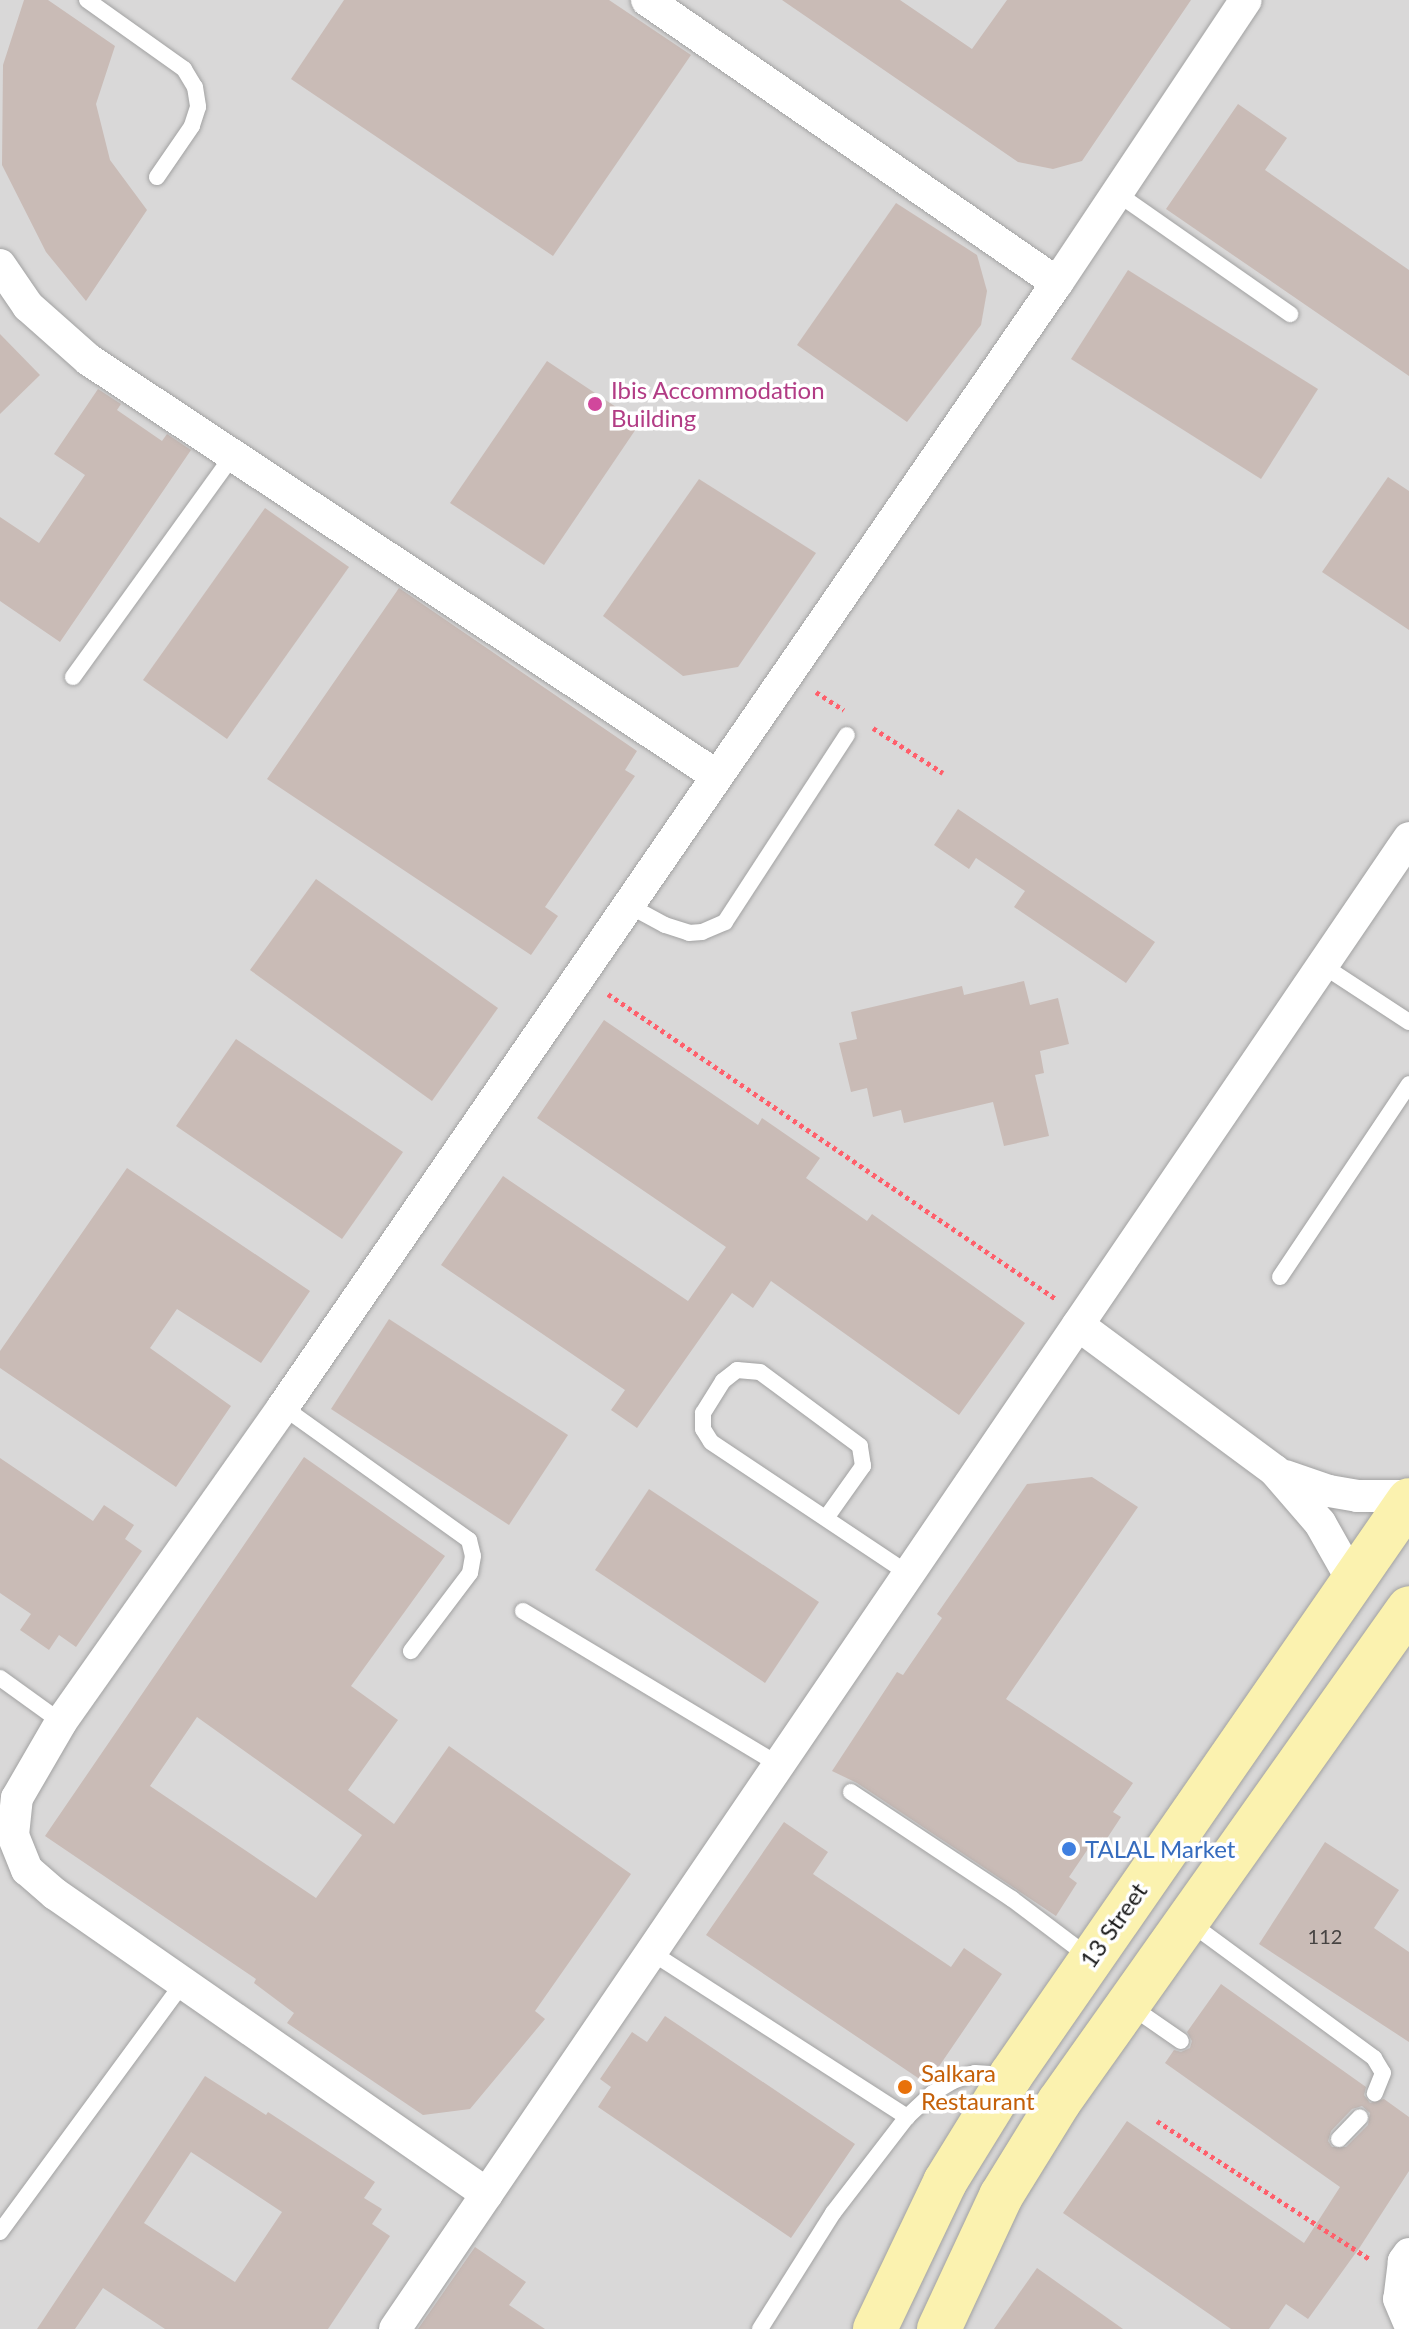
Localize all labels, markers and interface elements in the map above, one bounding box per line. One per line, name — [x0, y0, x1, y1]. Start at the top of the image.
place label: Ibis Accommodation Building — [611, 376, 825, 432]
marker: Ibis Accommodation Building — [586, 395, 604, 413]
place label: TALAL Market — [1085, 1835, 1236, 1863]
marker: TALAL Market — [1060, 1840, 1078, 1858]
street label: 13 Street — [1073, 1877, 1153, 1973]
house number: 112 — [1308, 1924, 1342, 1948]
place label: Salkara Restaurant — [921, 2059, 1035, 2115]
marker: Salkara Restaurant — [896, 2078, 914, 2096]

